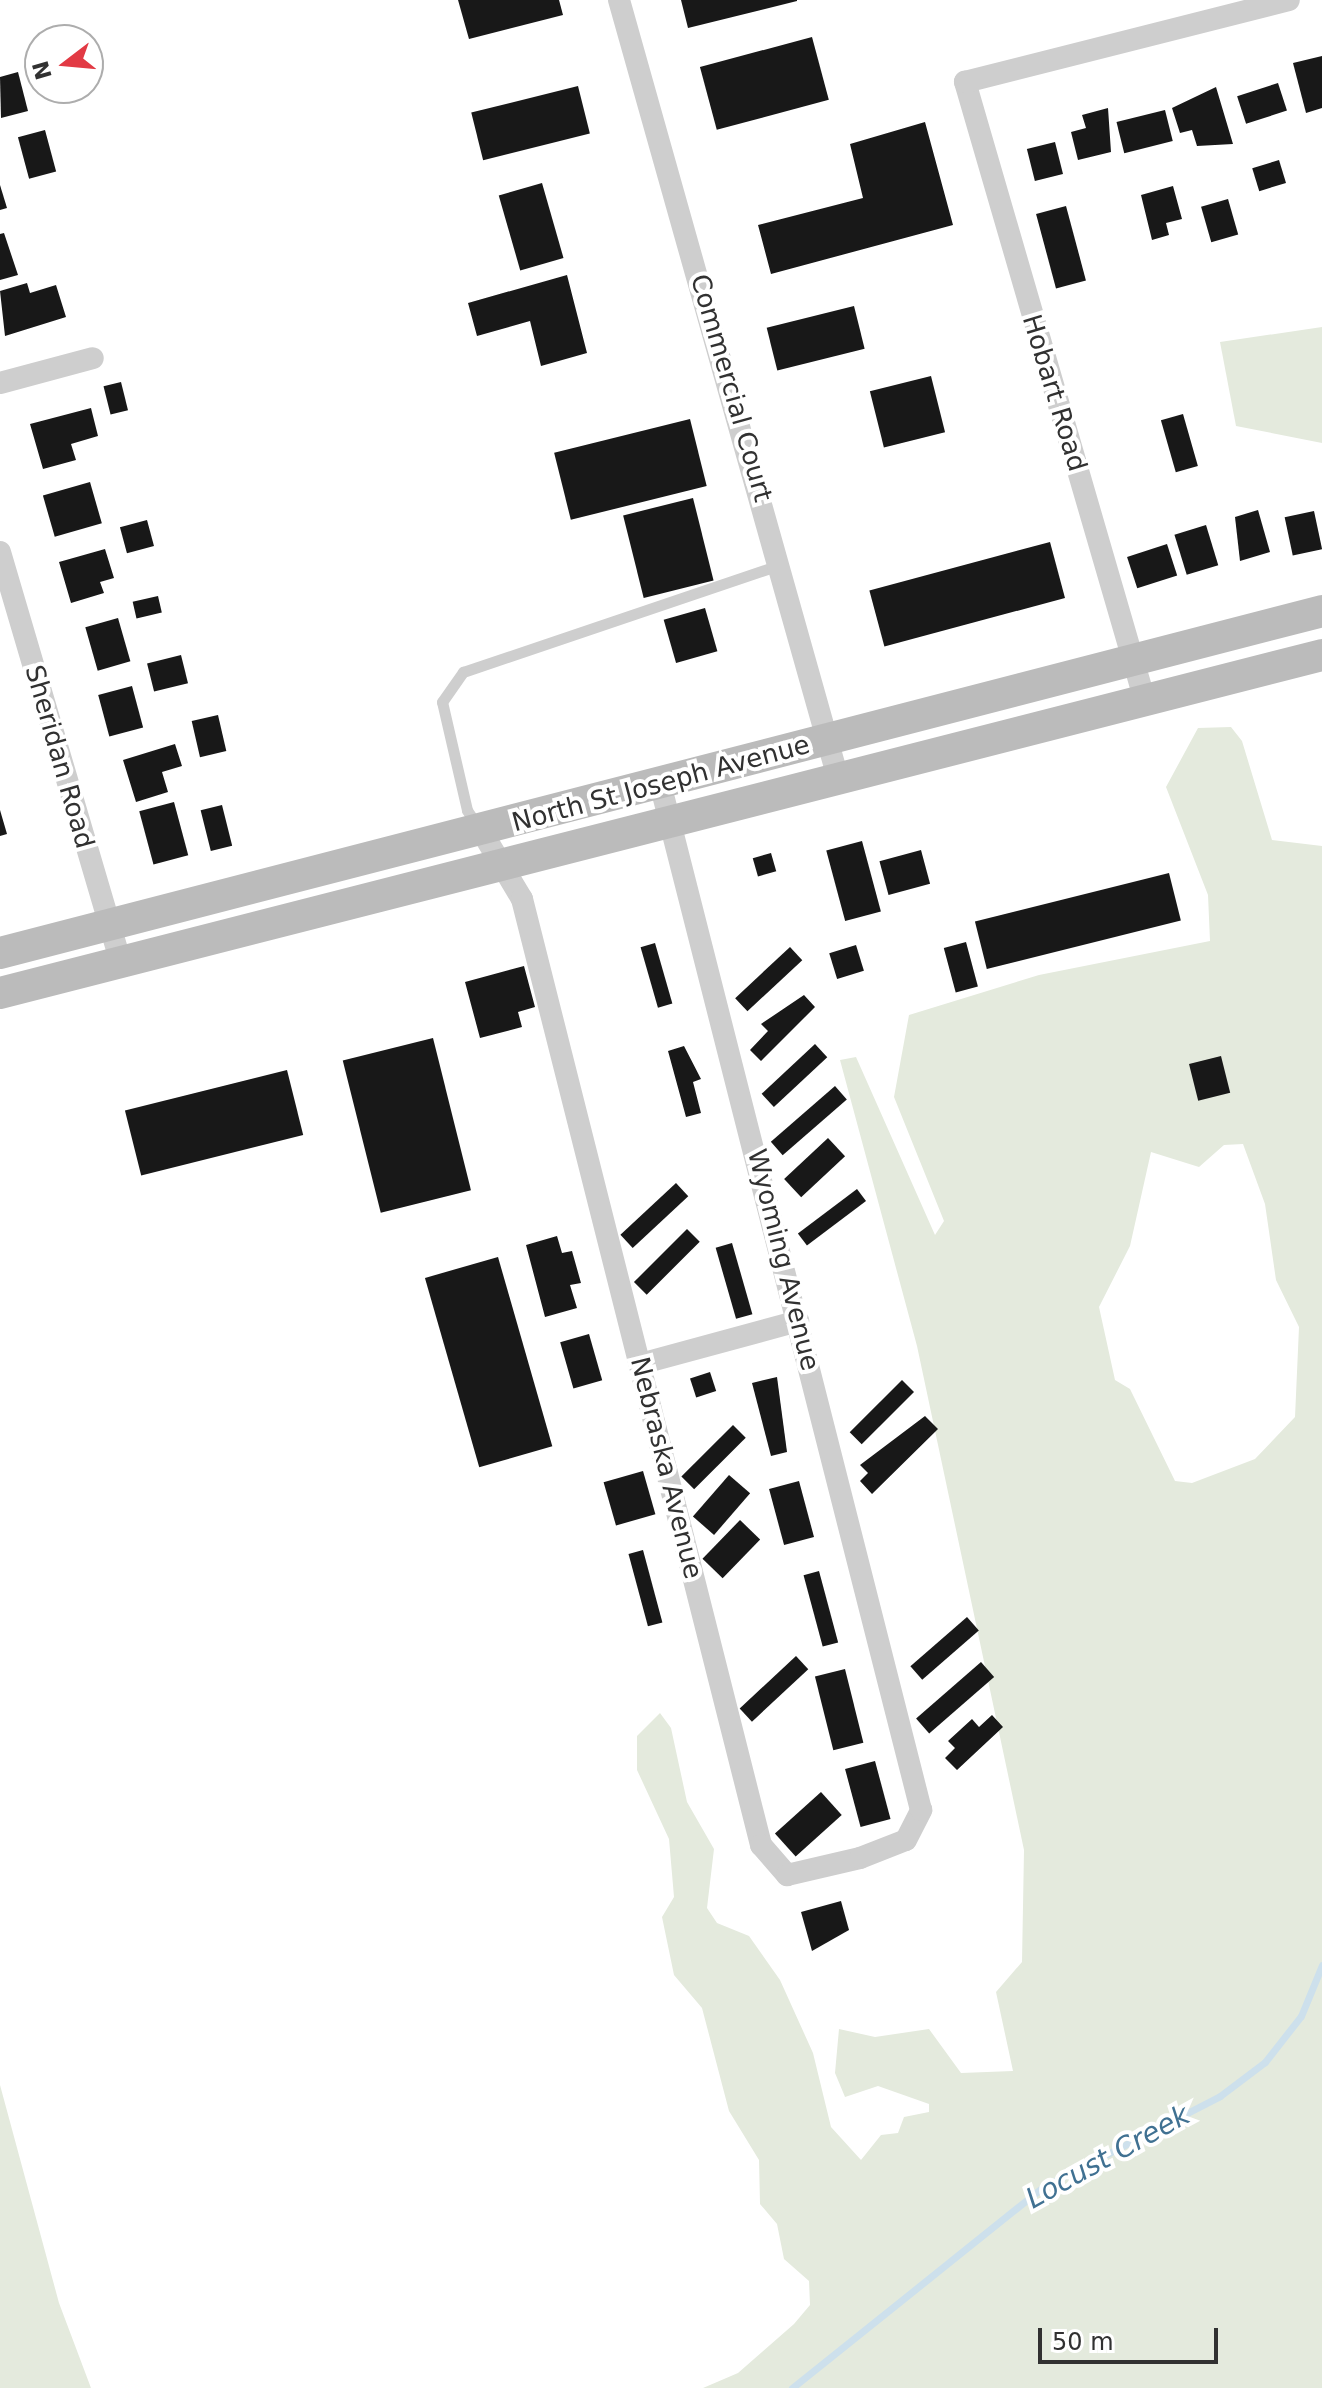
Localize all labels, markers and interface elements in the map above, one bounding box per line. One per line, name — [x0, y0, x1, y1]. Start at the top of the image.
north arrow — [24, 24, 104, 104]
text: N — [28, 58, 57, 83]
street label: Commercial Court — [684, 271, 778, 505]
street label: Hobart Road — [1015, 311, 1093, 475]
street label: Sheridan Road — [18, 662, 100, 852]
street label: North St Joseph Avenue — [509, 729, 813, 839]
street label: Wyoming Avenue — [740, 1146, 826, 1374]
street label: Nebraska Avenue — [623, 1354, 709, 1582]
water label: Locust Creek — [1020, 2098, 1196, 2216]
scale bar — [1042, 2312, 1222, 2362]
text: 50 m — [1052, 2328, 1114, 2356]

